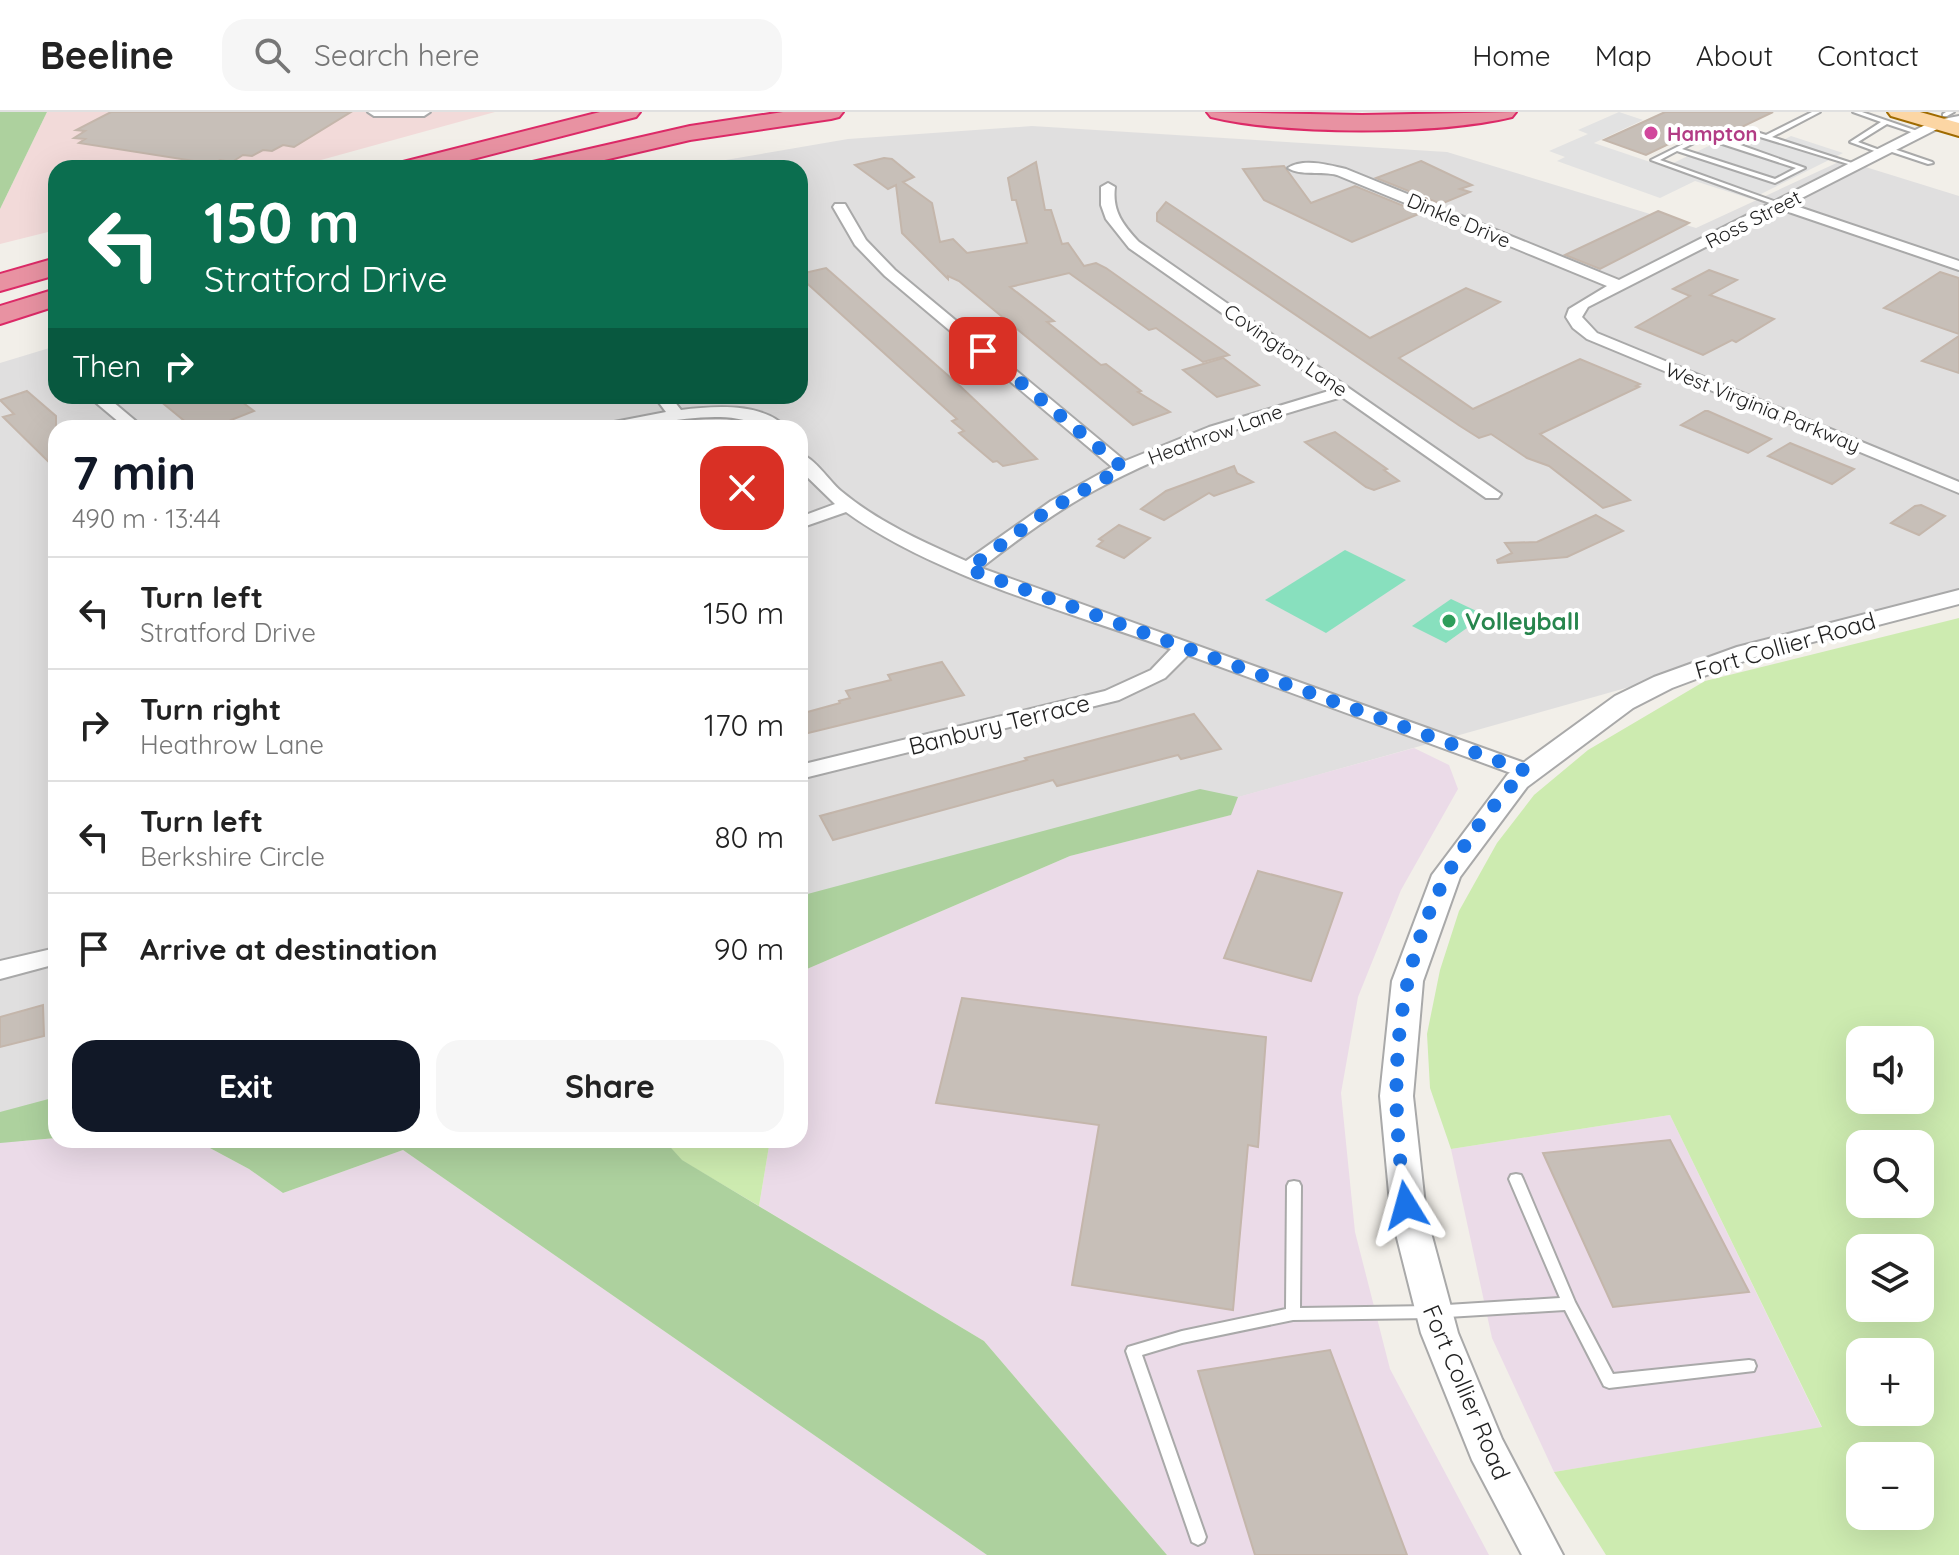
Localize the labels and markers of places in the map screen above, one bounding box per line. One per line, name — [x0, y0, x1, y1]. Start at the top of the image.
place label: Hampton — [1667, 121, 1757, 146]
marker: Hampton — [1642, 124, 1660, 142]
pin — [949, 317, 1017, 385]
place label: Volleyball — [1465, 606, 1580, 636]
marker: Volleyball — [1440, 612, 1458, 630]

